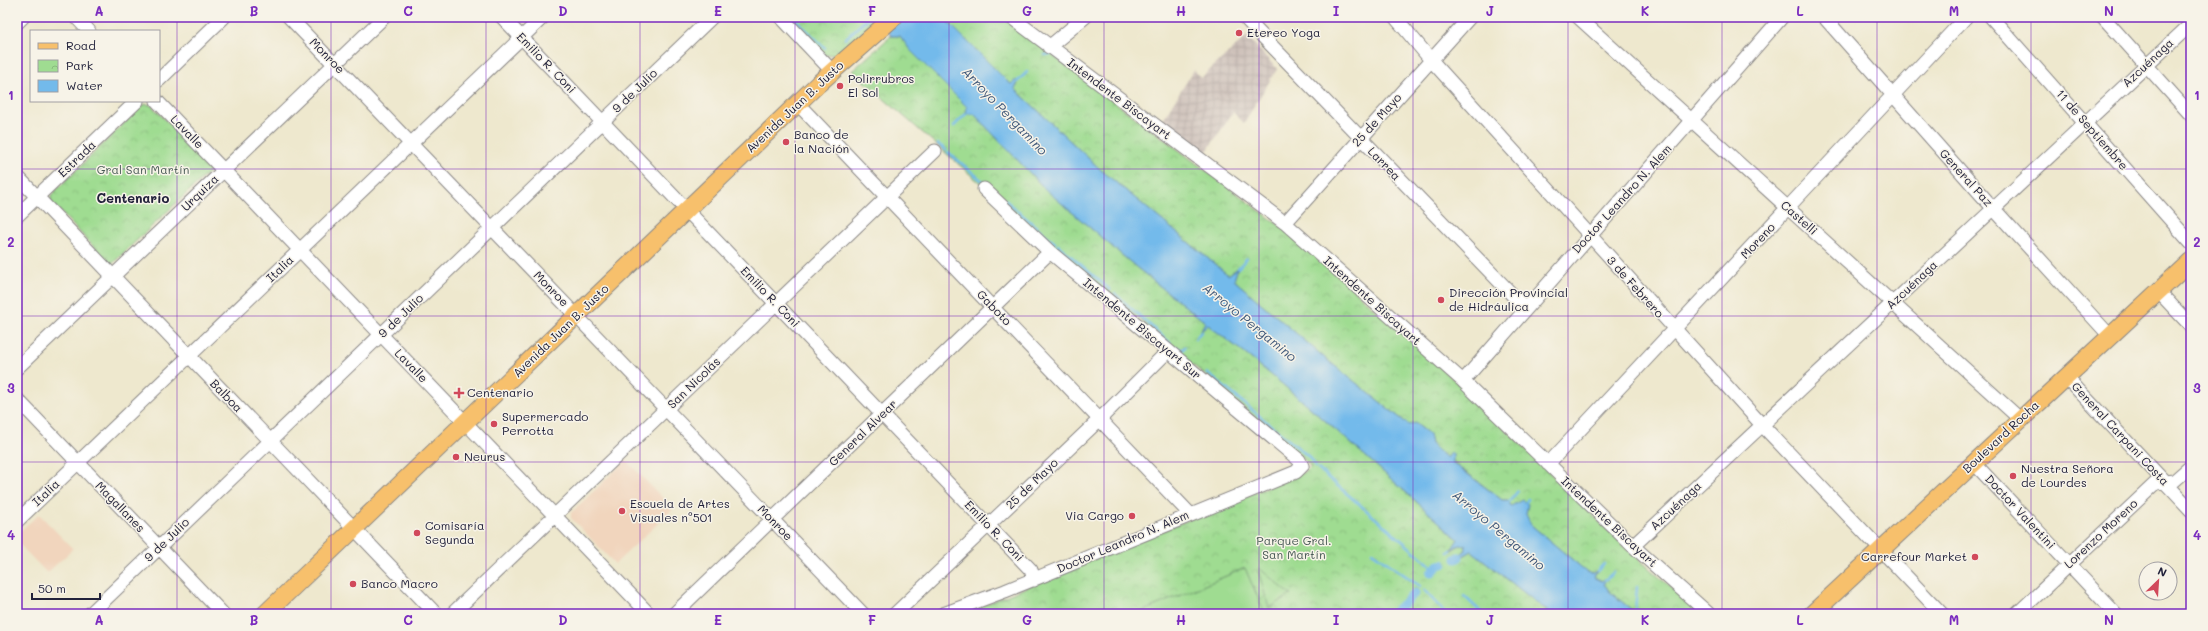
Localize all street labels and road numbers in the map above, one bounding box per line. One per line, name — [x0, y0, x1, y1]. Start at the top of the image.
street label: Emilio R. Coni — [514, 28, 580, 96]
street label: Monroe — [307, 34, 349, 77]
street label: Azcuénaga — [2118, 34, 2176, 90]
street label: Intendente Biscayart — [1064, 54, 1175, 143]
street label: Avenida Juan B. Justo — [742, 57, 846, 156]
street label: 9 de Julio — [608, 65, 660, 116]
street label: 11 de Septiembre — [2053, 86, 2132, 173]
street label: 25 de Mayo — [1348, 89, 1405, 150]
street label: Lavalle — [168, 111, 208, 152]
street label: Estrada — [54, 136, 99, 180]
street label: Doctor Leandro N. Alem — [1568, 140, 1675, 256]
street label: Larrea — [1365, 143, 1405, 184]
street label: General Paz — [1937, 145, 1997, 210]
street label: Urquiza — [177, 171, 221, 214]
street label: Castelli — [1778, 196, 1821, 238]
street label: Moreno — [1736, 219, 1778, 262]
street label: Italia — [262, 251, 296, 285]
street label: Intendente Biscayart — [1320, 252, 1425, 348]
street label: 3 de Febrero — [1604, 252, 1668, 321]
street label: Azcuénaga — [1882, 256, 1940, 312]
street label: Emilio R. Coni — [738, 262, 804, 330]
street label: Monroe — [531, 267, 573, 310]
street label: Intendente Biscayart Sur — [1080, 274, 1205, 382]
street label: Avenida Juan B. Justo — [509, 280, 612, 380]
street label: Gaboto — [974, 286, 1016, 329]
street label: 9 de Julio — [374, 290, 426, 341]
street label: Lavalle — [392, 345, 432, 386]
street label: San Nicolás — [663, 353, 723, 412]
street label: Balboa — [207, 375, 246, 415]
street label: General Carpani Costa — [2068, 378, 2173, 489]
street label: General Alvear — [825, 395, 900, 469]
street label: Boulevard Rocha — [1959, 397, 2042, 476]
street label: 25 de Mayo — [1002, 454, 1061, 512]
street label: Doctor Valentini — [1982, 471, 2059, 552]
street label: Intendente Biscayart — [1558, 472, 1661, 570]
street label: Italia — [28, 475, 62, 509]
street label: Magallanes — [92, 477, 149, 535]
street label: Azcuénaga — [1646, 477, 1704, 533]
street label: Lorenzo Moreno — [2060, 495, 2141, 572]
street label: Emilio R. Coni — [962, 496, 1028, 564]
street label: Monroe — [755, 501, 797, 544]
street label: Doctor Leandro N. Alem — [1054, 506, 1191, 576]
street label: 9 de Julio — [140, 514, 192, 565]

